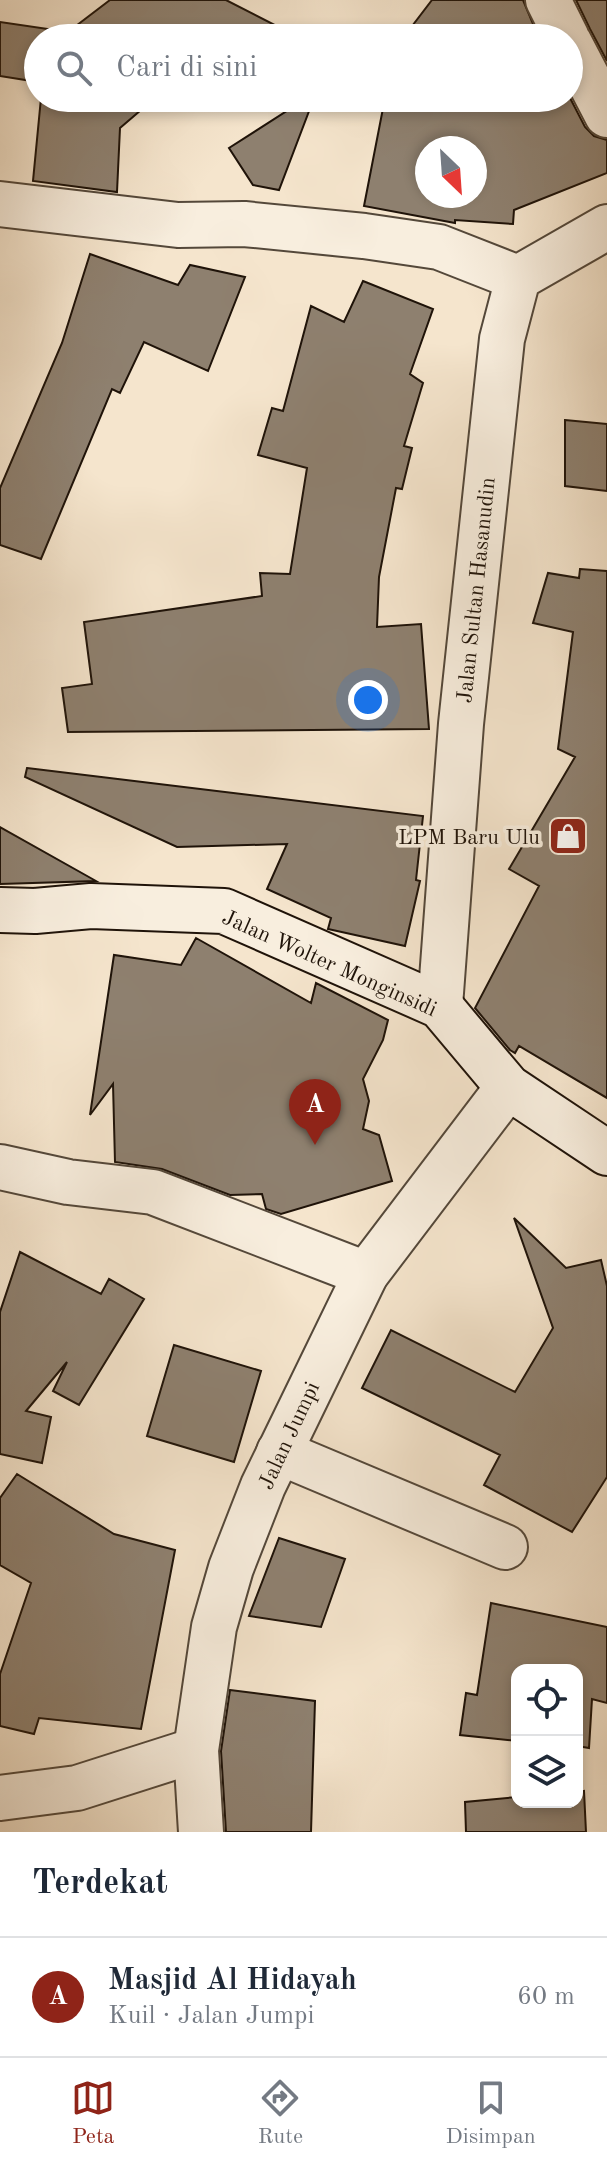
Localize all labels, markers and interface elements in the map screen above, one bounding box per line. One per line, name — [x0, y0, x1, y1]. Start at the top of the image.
search box — [24, 24, 583, 112]
icon: search — [52, 46, 96, 90]
text: Cari di sini — [116, 53, 257, 83]
north arrow — [415, 136, 487, 208]
street label: Jalan Sultan Hasanudin — [454, 476, 500, 704]
your location — [348, 680, 388, 720]
shop icon: LPM Baru Ulu — [547, 815, 589, 857]
place label: LPM Baru Ulu — [398, 827, 540, 849]
street label: Jalan Wolter Monginsidi — [218, 906, 440, 1021]
pin: A — [289, 1079, 341, 1145]
street label: Jalan Jumpi — [255, 1379, 324, 1493]
map controls — [511, 1664, 583, 1808]
button: locate — [511, 1664, 583, 1736]
button: layers — [511, 1736, 583, 1808]
text: Terdekat — [32, 1867, 168, 1901]
text: Masjid Al Hidayah — [108, 1966, 357, 1996]
text: A — [48, 1984, 68, 2010]
text: 60 m — [517, 1984, 575, 2010]
text: Kuil · Jalan Jumpi — [108, 2003, 315, 2029]
tab: Peta — [71, 2076, 115, 2151]
tab: Rute — [258, 2076, 303, 2151]
tab: Disimpan — [446, 2076, 536, 2151]

